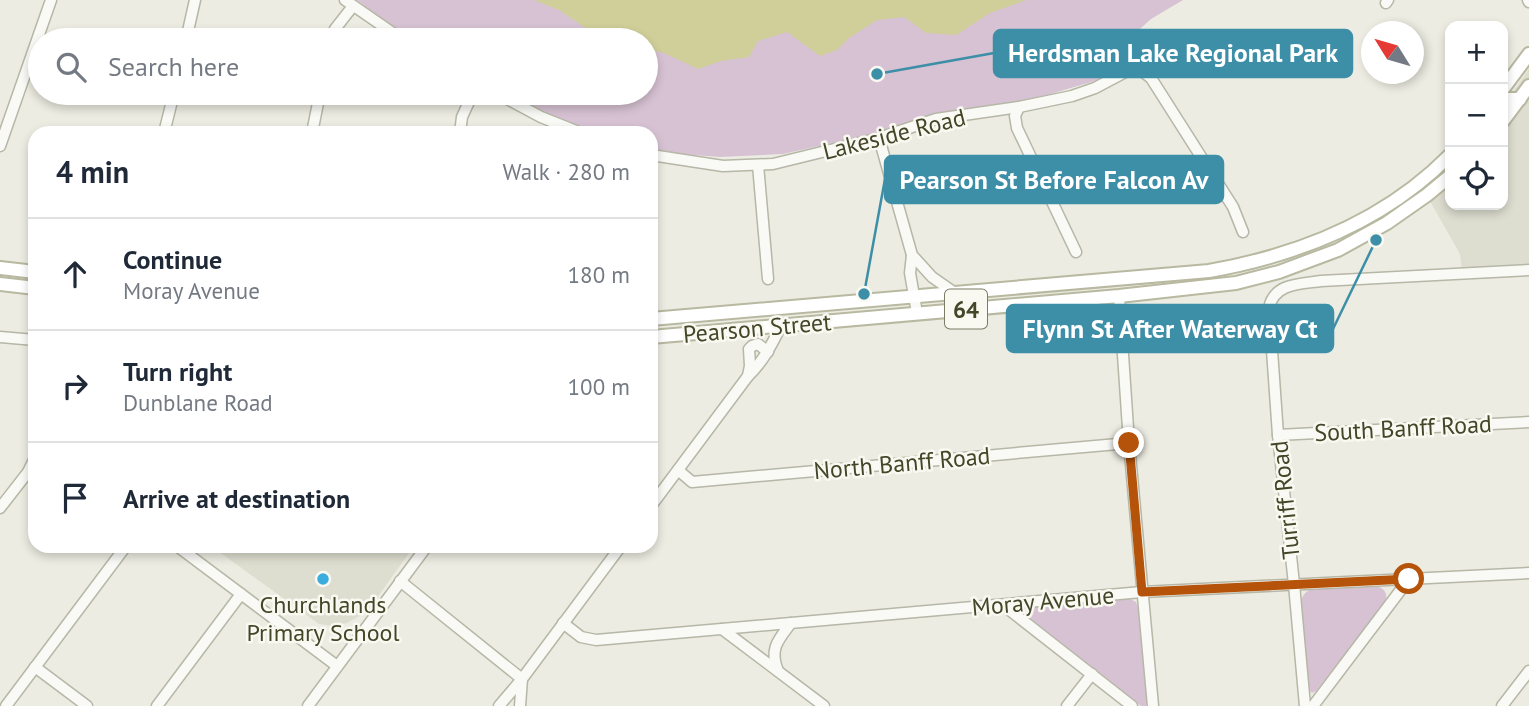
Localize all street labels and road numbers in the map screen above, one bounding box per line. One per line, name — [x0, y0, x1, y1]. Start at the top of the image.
street label: Lakeside Road — [819, 101, 969, 167]
road number: 64 — [945, 290, 987, 328]
street label: Pearson Street — [682, 306, 832, 350]
street label: South Banff Road — [1313, 408, 1493, 448]
street label: Turriff Road — [1263, 439, 1307, 561]
street label: North Banff Road — [812, 440, 992, 486]
street label: Moray Avenue — [971, 579, 1115, 623]

